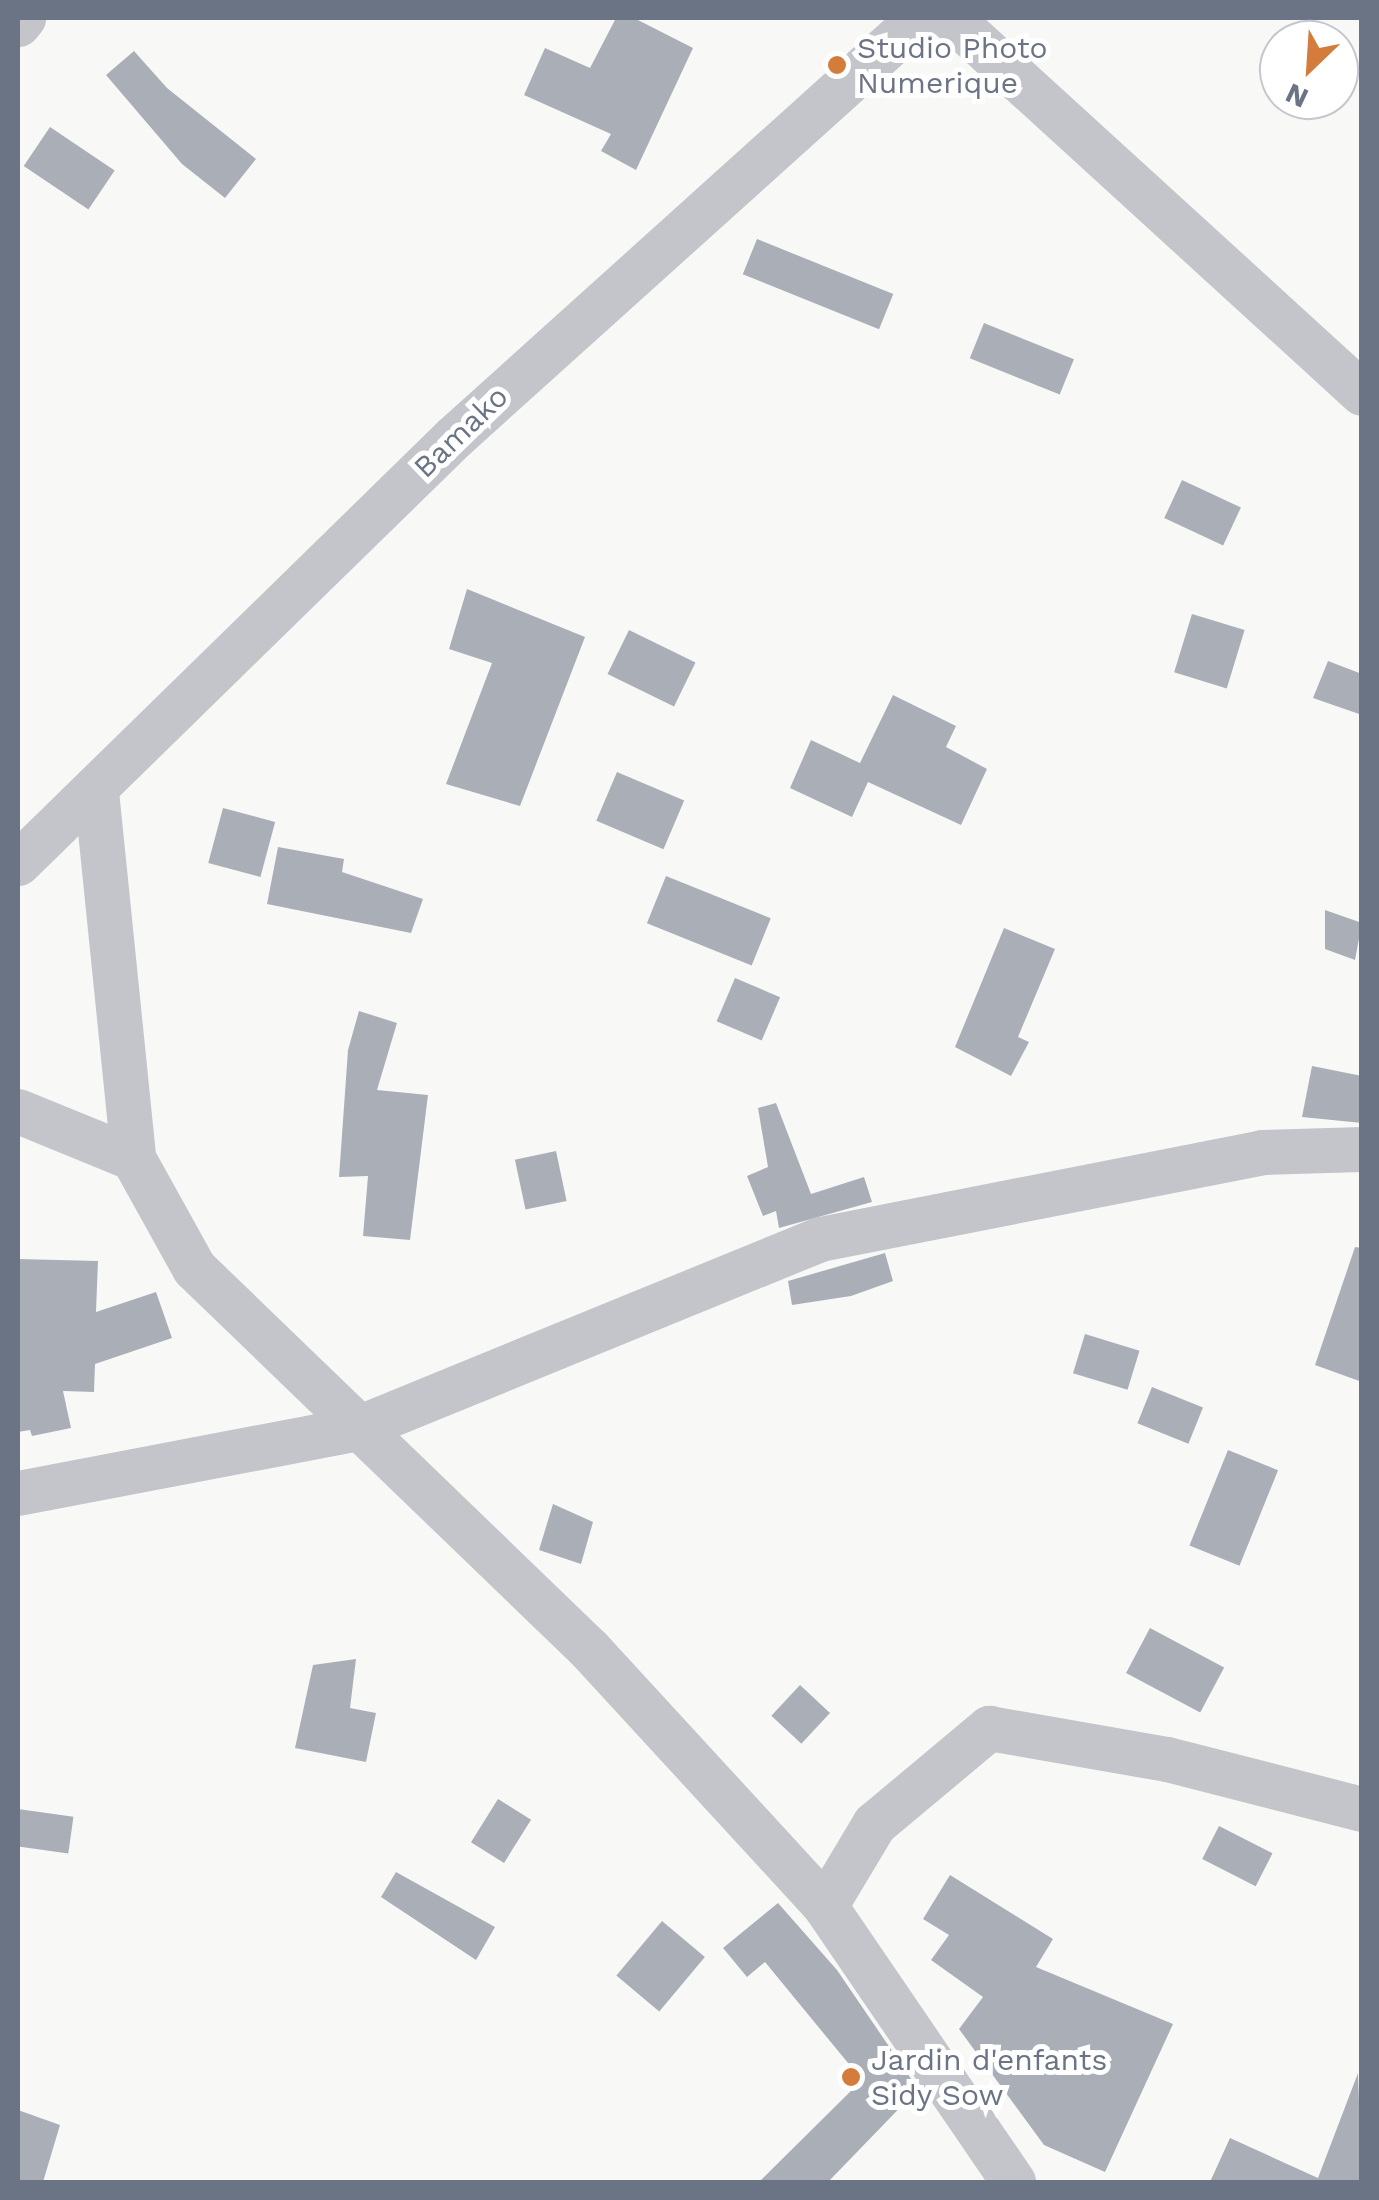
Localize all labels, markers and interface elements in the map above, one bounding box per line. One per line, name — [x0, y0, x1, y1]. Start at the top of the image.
north arrow — [1259, 20, 1359, 120]
place label: Studio Photo Numerique — [857, 30, 1047, 100]
marker: Studio Photo Numerique — [826, 54, 848, 76]
text: N — [1281, 76, 1313, 115]
street label: Bamako — [407, 379, 515, 485]
place label: Jardin d'enfants Sidy Sow — [871, 2042, 1107, 2112]
marker: Jardin d'enfants Sidy Sow — [840, 2066, 862, 2088]

